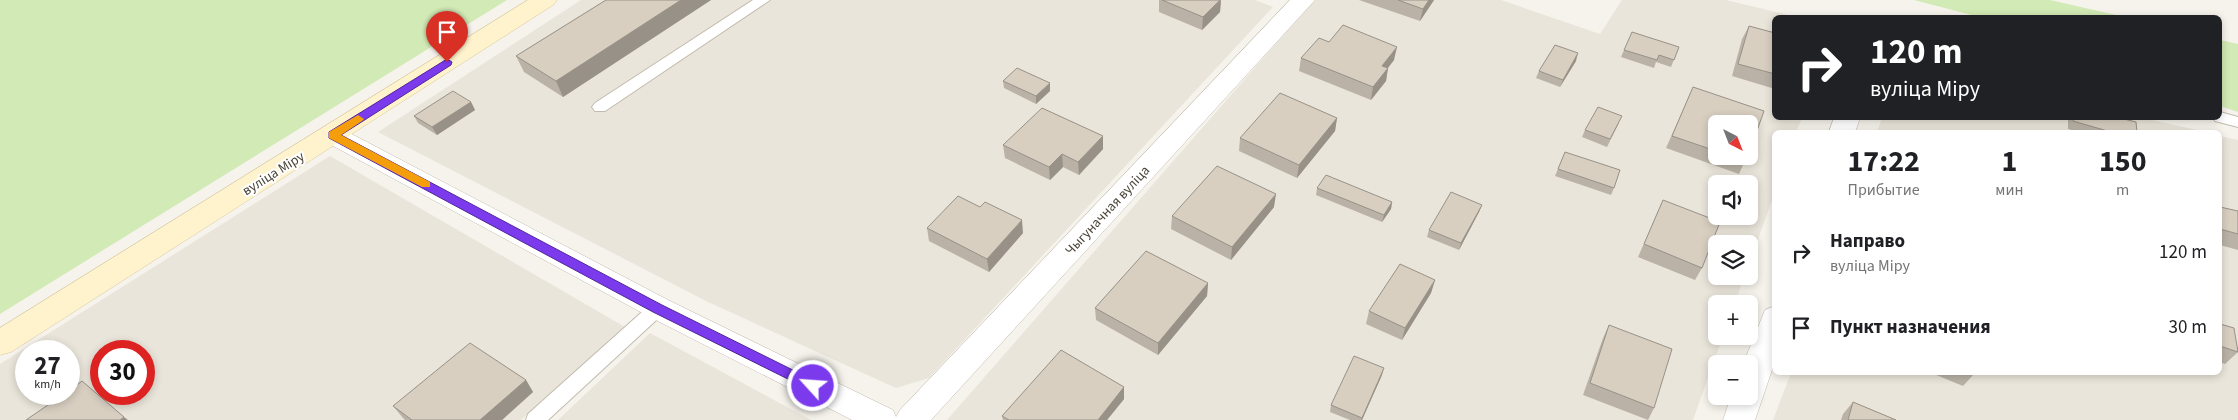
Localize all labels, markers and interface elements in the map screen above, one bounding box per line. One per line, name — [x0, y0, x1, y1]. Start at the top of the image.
pin — [426, 11, 468, 62]
icon: arrive — [433, 18, 461, 46]
text: 120 m — [1870, 27, 1962, 77]
icon: right — [1787, 35, 1852, 100]
text: вуліца Міру — [1870, 73, 1980, 105]
north arrow — [1708, 115, 1758, 165]
map controls — [1708, 115, 1758, 405]
text: 17:22 — [1847, 140, 1920, 183]
text: 1 — [2001, 140, 2017, 183]
text: 150 — [2099, 140, 2146, 183]
street label: вуліца Міру — [239, 147, 309, 201]
street label: Чыгуначная вуліца — [1061, 161, 1155, 260]
button: sound — [1708, 175, 1758, 225]
text: Прибытие — [1848, 179, 1920, 201]
text: мин — [1995, 179, 2023, 201]
text: m — [2116, 179, 2129, 201]
text: Направо — [1830, 228, 1905, 255]
button: layers — [1708, 235, 1758, 285]
icon: right — [1787, 239, 1815, 267]
text: 120 m — [2159, 239, 2207, 266]
text: вуліца Міру — [1830, 255, 1910, 277]
button: + — [1708, 295, 1758, 345]
icon: arrive — [1787, 314, 1815, 342]
text: Пункт назначения — [1830, 314, 1991, 341]
text: 30 m — [2169, 314, 2207, 341]
speed limit sign: 30 — [90, 340, 155, 405]
text: 27 — [34, 348, 61, 384]
button: − — [1708, 355, 1758, 405]
position arrow — [786, 359, 838, 411]
text: km/h — [34, 376, 61, 393]

